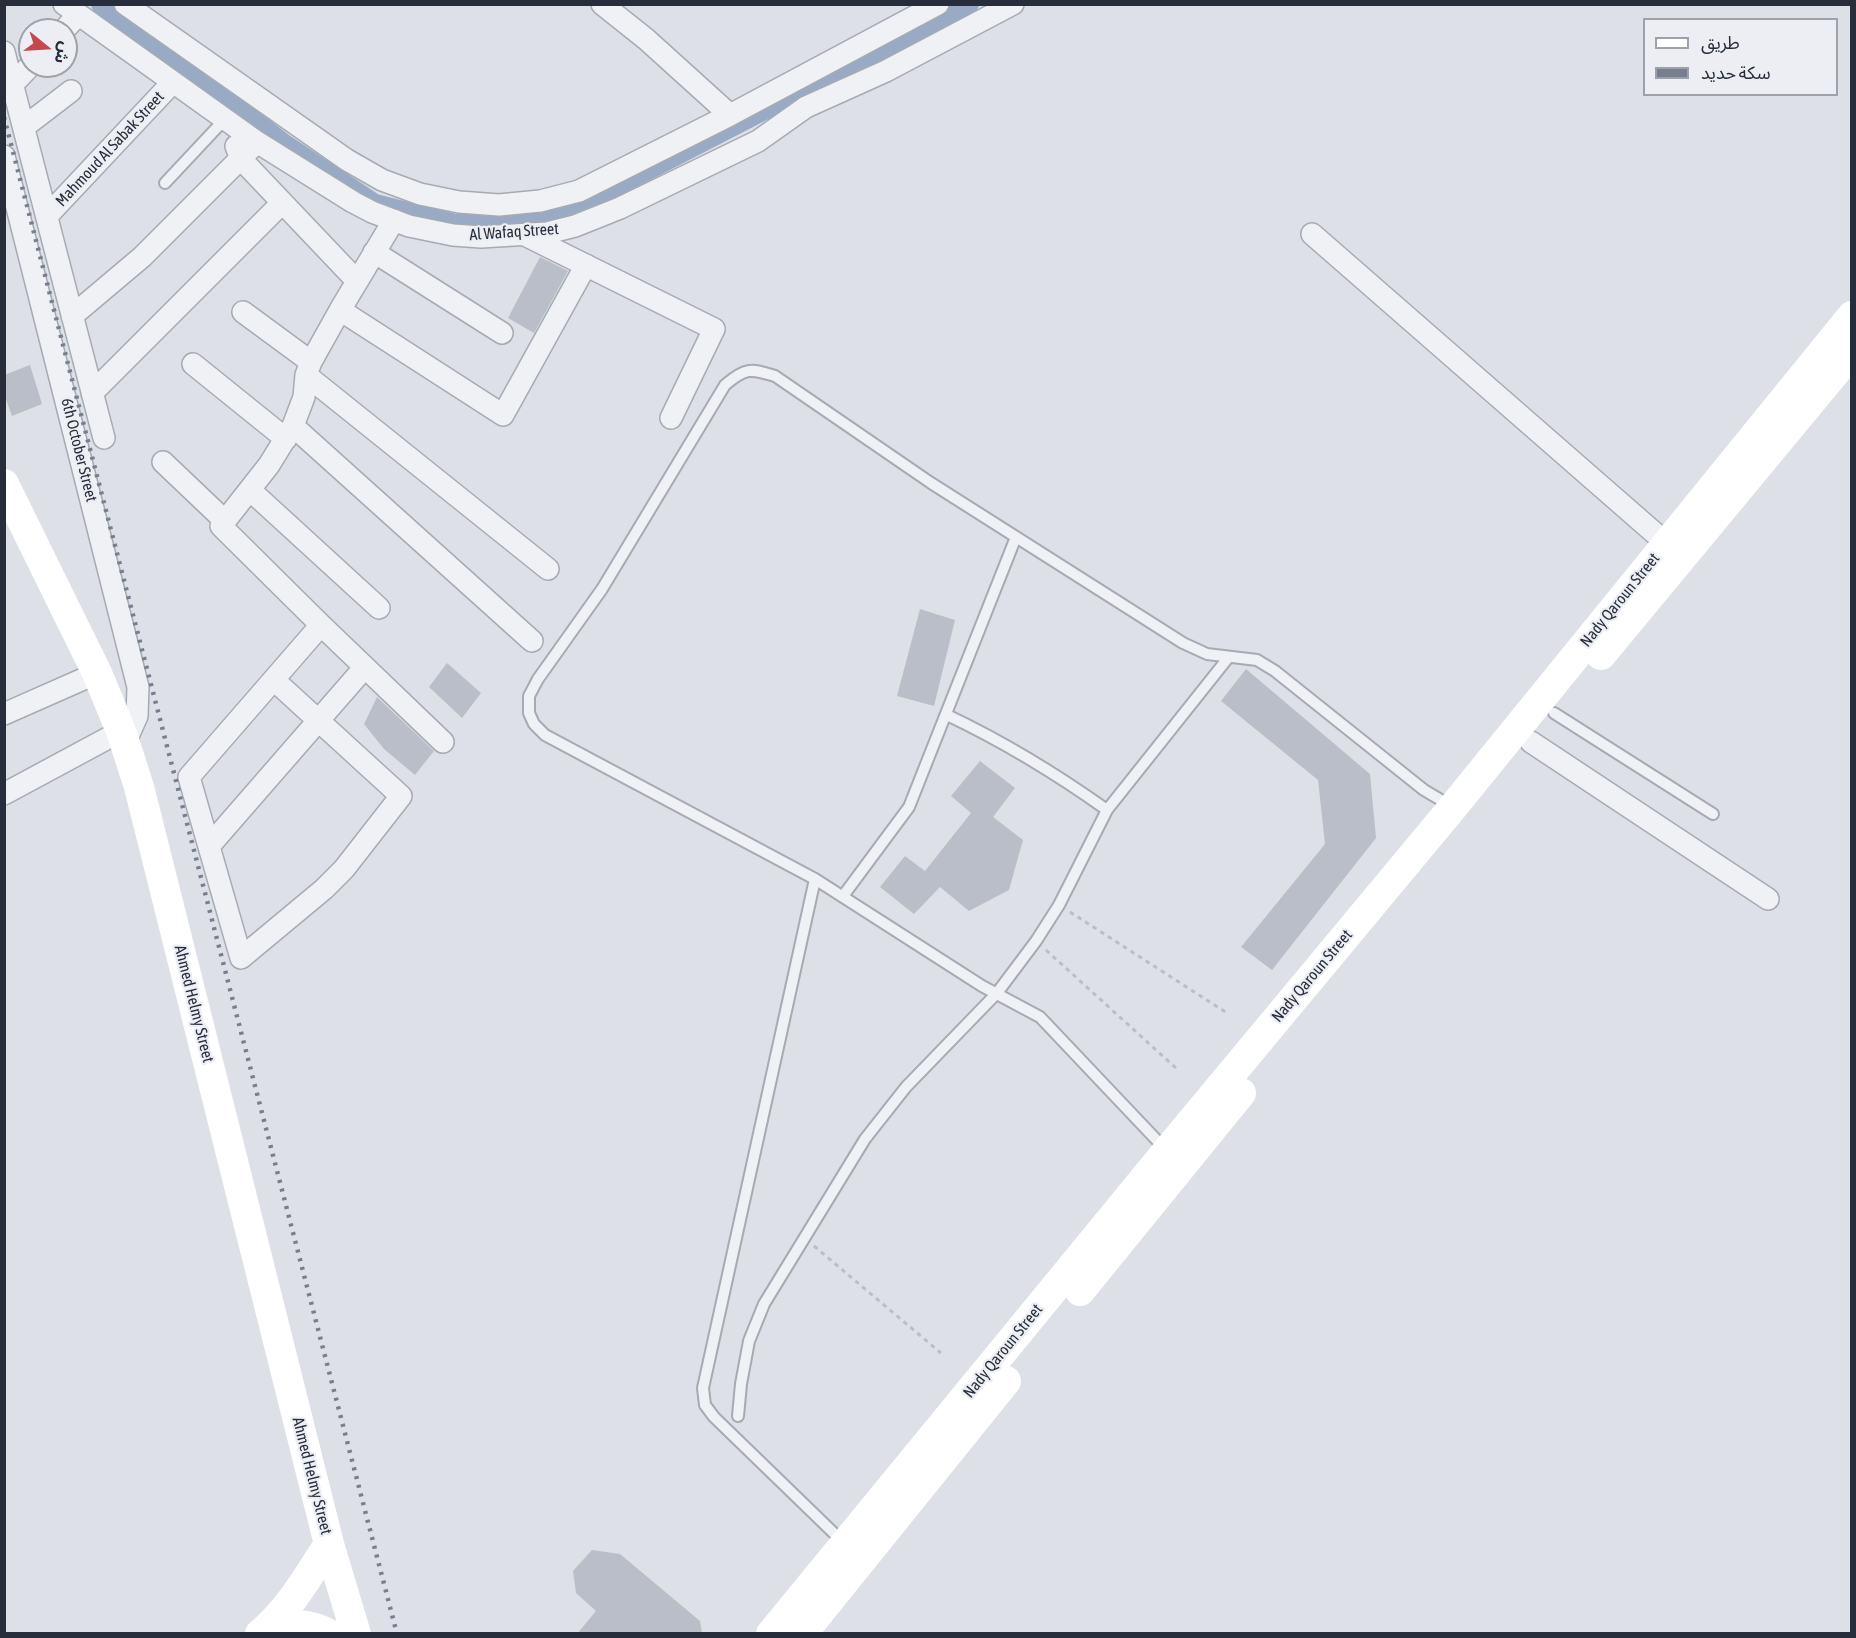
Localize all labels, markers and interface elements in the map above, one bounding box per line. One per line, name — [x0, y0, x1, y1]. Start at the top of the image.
north arrow — [18, 18, 78, 78]
legend — [1643, 18, 1838, 96]
text: طريق — [1701, 32, 1740, 53]
text: ش — [51, 40, 75, 66]
text: سكة حديد — [1701, 62, 1771, 83]
street label: Mahmoud Al Sabak Street — [52, 88, 168, 210]
street label: Al Wafaq Street — [469, 219, 559, 245]
street label: 6th October Street — [57, 396, 101, 504]
street label: Nady Qaroun Street — [1576, 549, 1664, 651]
street label: Nady Qaroun Street — [1268, 926, 1356, 1026]
street label: Ahmed Helmy Street — [170, 943, 218, 1065]
street label: Nady Qaroun Street — [959, 1300, 1047, 1402]
street label: Ahmed Helmy Street — [288, 1415, 336, 1537]

